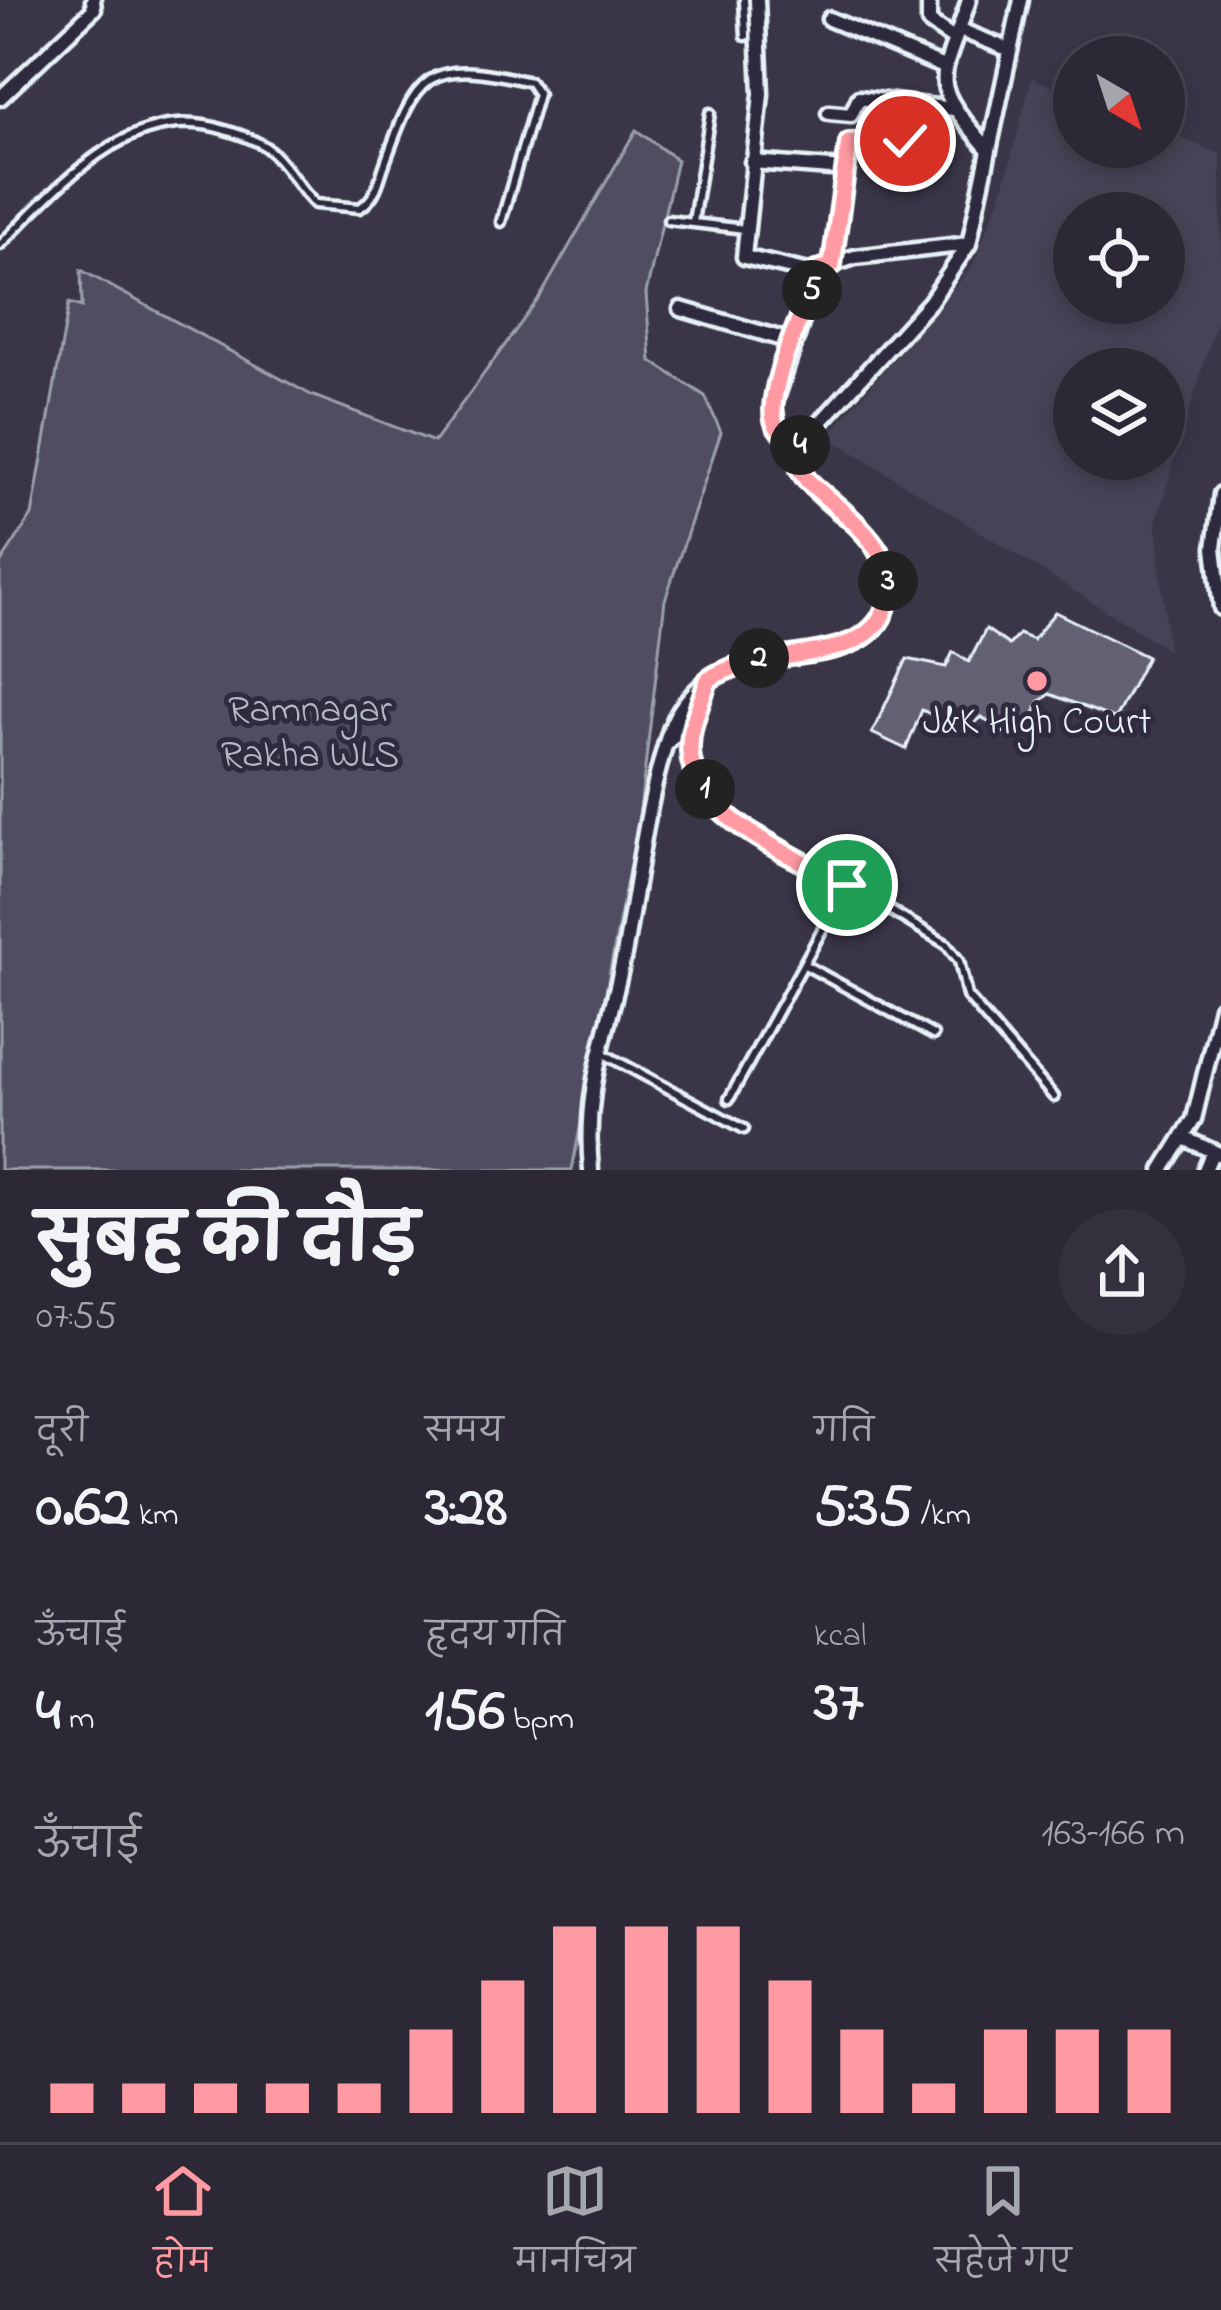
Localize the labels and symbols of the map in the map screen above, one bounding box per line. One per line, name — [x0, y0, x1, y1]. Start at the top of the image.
north arrow — [1053, 36, 1185, 168]
pin — [854, 90, 956, 192]
pin: 5 — [782, 260, 842, 320]
pin: 4 — [770, 415, 830, 475]
pin: 3 — [858, 551, 918, 611]
pin: 2 — [729, 628, 789, 688]
marker: J&K High Court — [1024, 668, 1050, 694]
park label: Ramnagar Rakha WLS — [221, 683, 399, 785]
place label: J&K High Court — [923, 695, 1151, 752]
pin: 1 — [675, 759, 735, 819]
pin — [796, 834, 898, 936]

